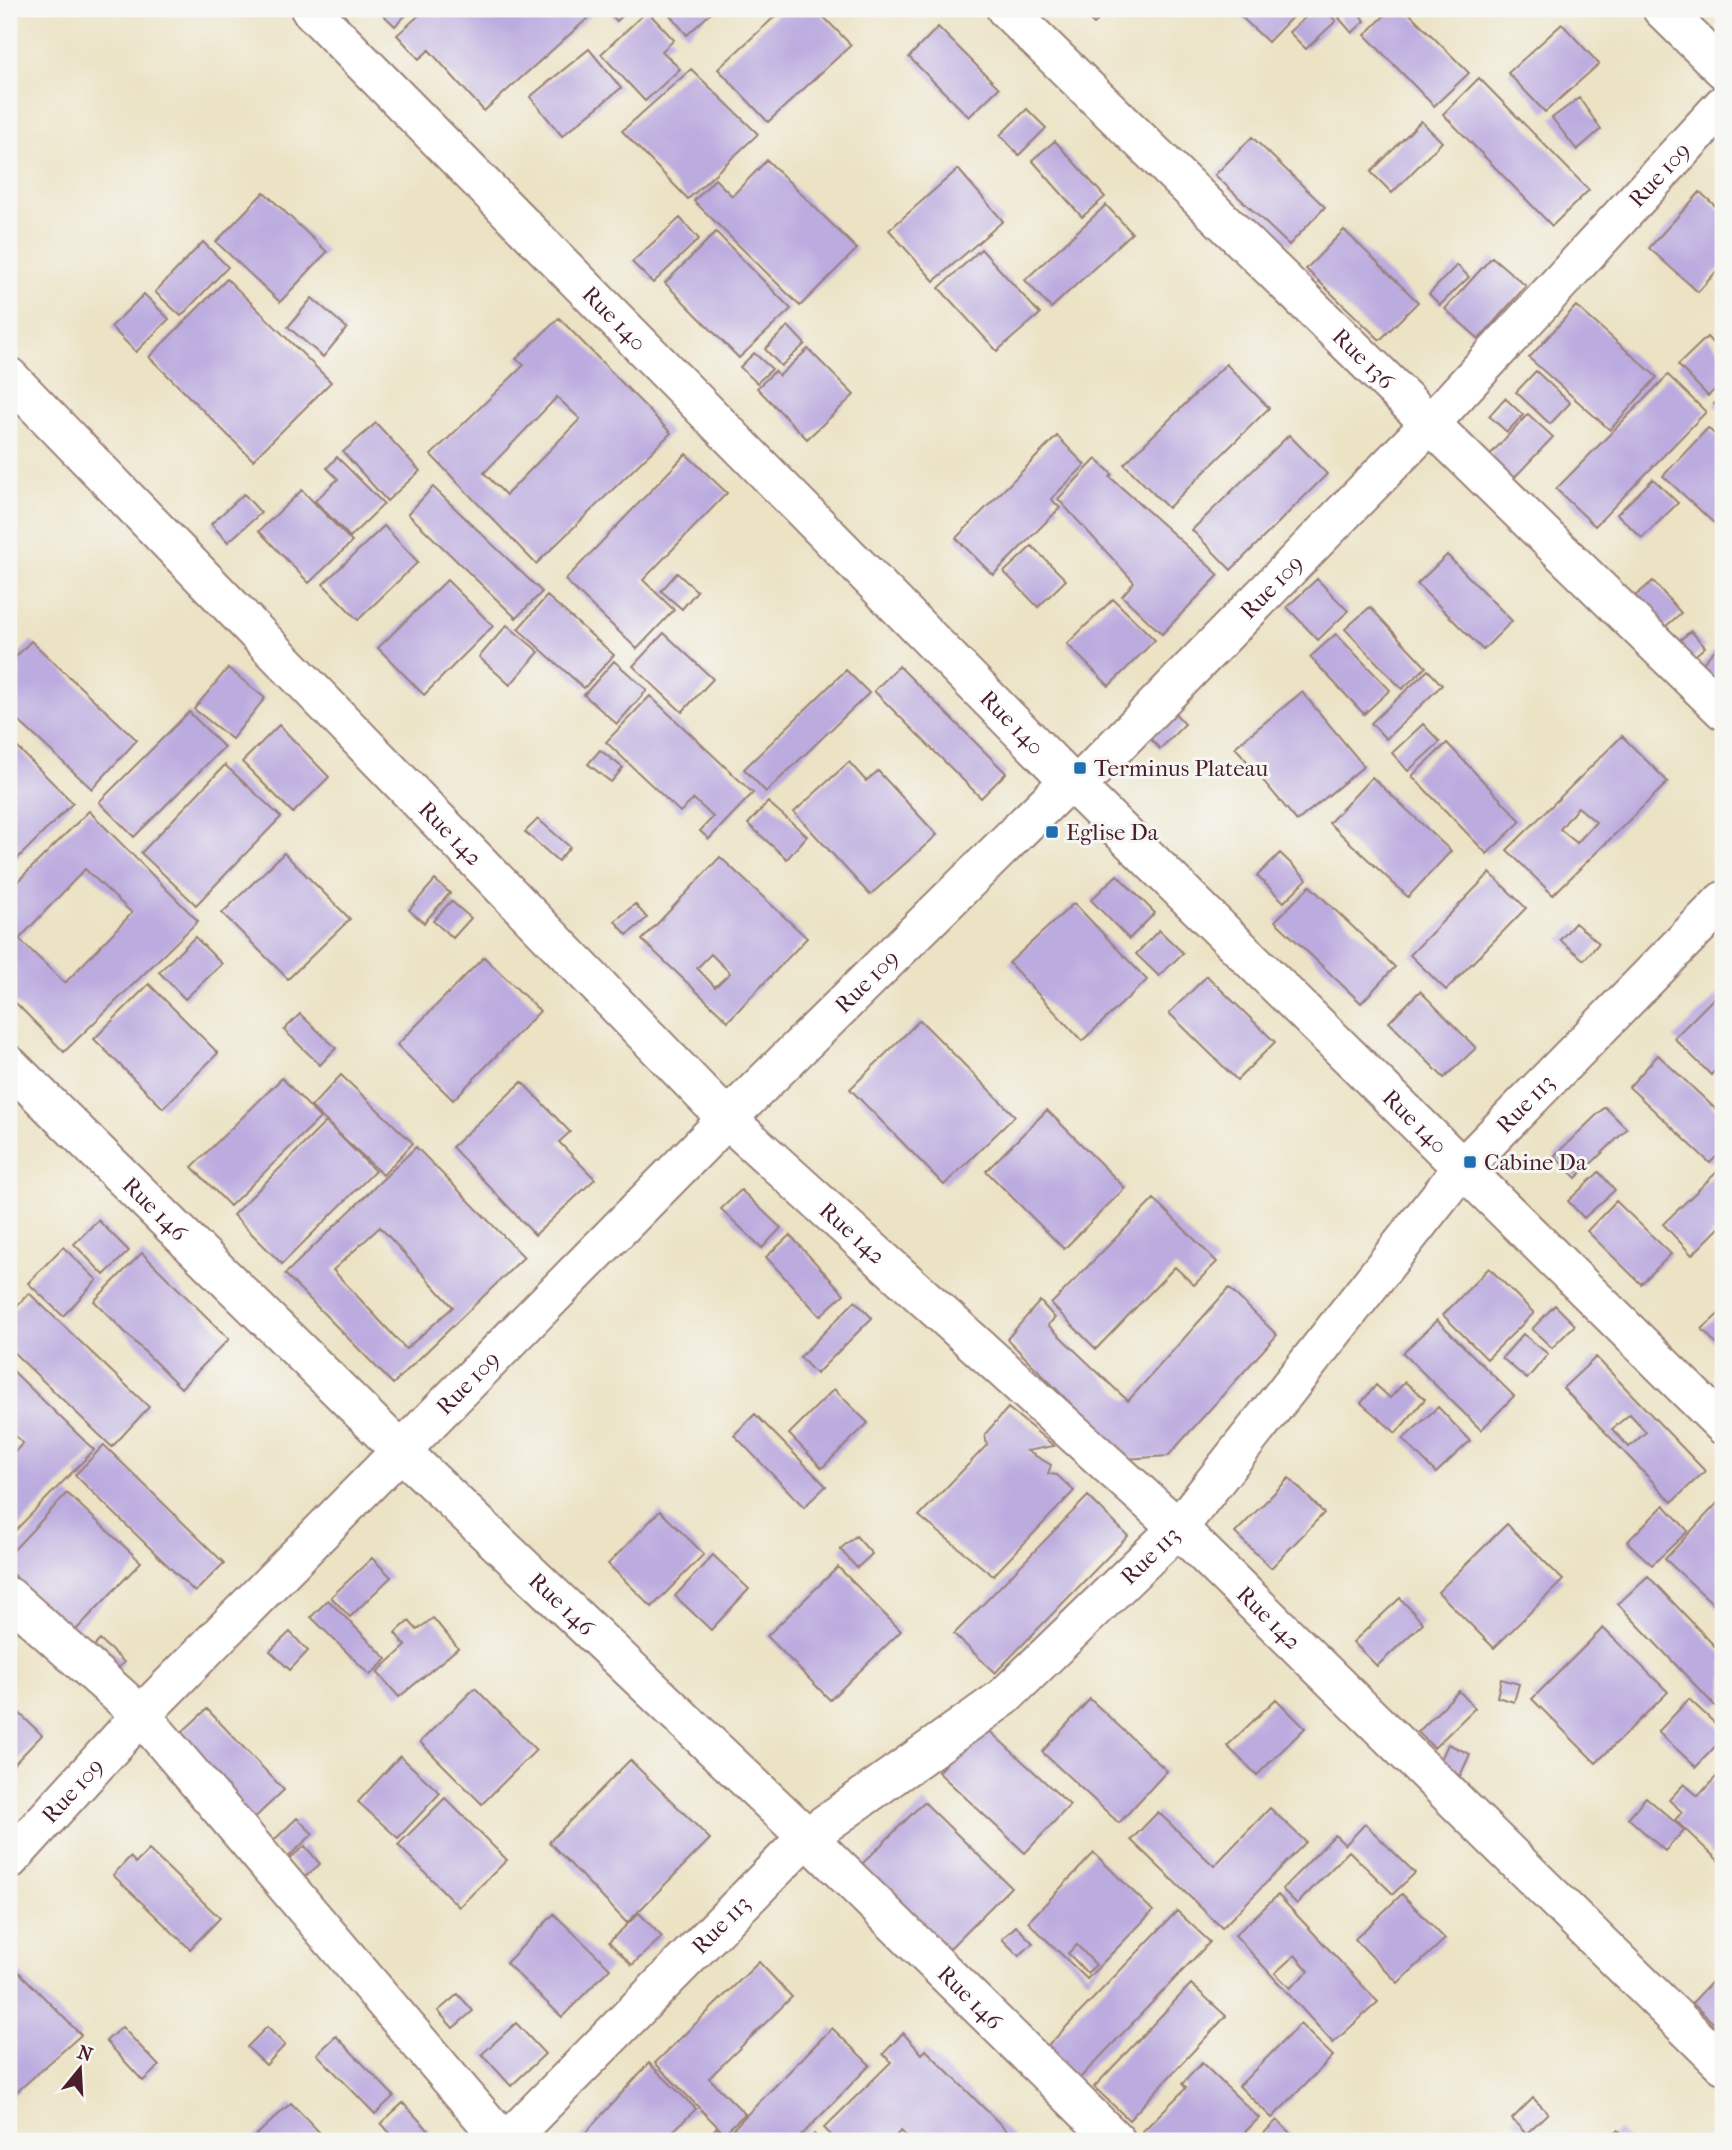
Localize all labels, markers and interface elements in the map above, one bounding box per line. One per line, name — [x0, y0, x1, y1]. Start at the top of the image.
street label: Rue 109 — [1623, 137, 1696, 213]
street label: Rue 140 — [577, 280, 652, 356]
street label: Rue 136 — [1327, 322, 1400, 395]
street label: Rue 109 — [1234, 549, 1308, 624]
street label: Rue 140 — [975, 684, 1050, 760]
place label: Terminus Plateau — [1094, 755, 1268, 782]
marker: Terminus Plateau — [1072, 760, 1088, 776]
street label: Rue 142 — [413, 795, 488, 871]
place label: Eglise Da — [1066, 819, 1159, 846]
marker: Eglise Da — [1044, 824, 1060, 840]
street label: Rue 109 — [829, 944, 904, 1018]
street label: Rue 113 — [1490, 1069, 1560, 1139]
street label: Rue 140 — [1377, 1084, 1453, 1159]
place label: Cabine Da — [1484, 1149, 1587, 1176]
marker: Cabine Da — [1462, 1154, 1478, 1170]
street label: Rue 146 — [117, 1171, 193, 1247]
street label: Rue 142 — [814, 1196, 891, 1270]
street label: Rue 109 — [431, 1345, 505, 1420]
street label: Rue 113 — [1115, 1521, 1185, 1590]
street label: Rue 146 — [524, 1567, 600, 1642]
street label: Rue 142 — [1231, 1580, 1307, 1655]
street label: Rue 109 — [36, 1752, 109, 1829]
street label: Rue 113 — [686, 1890, 755, 1960]
street label: Rue 146 — [932, 1960, 1008, 2035]
north arrow — [46, 2035, 116, 2104]
text: N — [75, 2041, 96, 2067]

